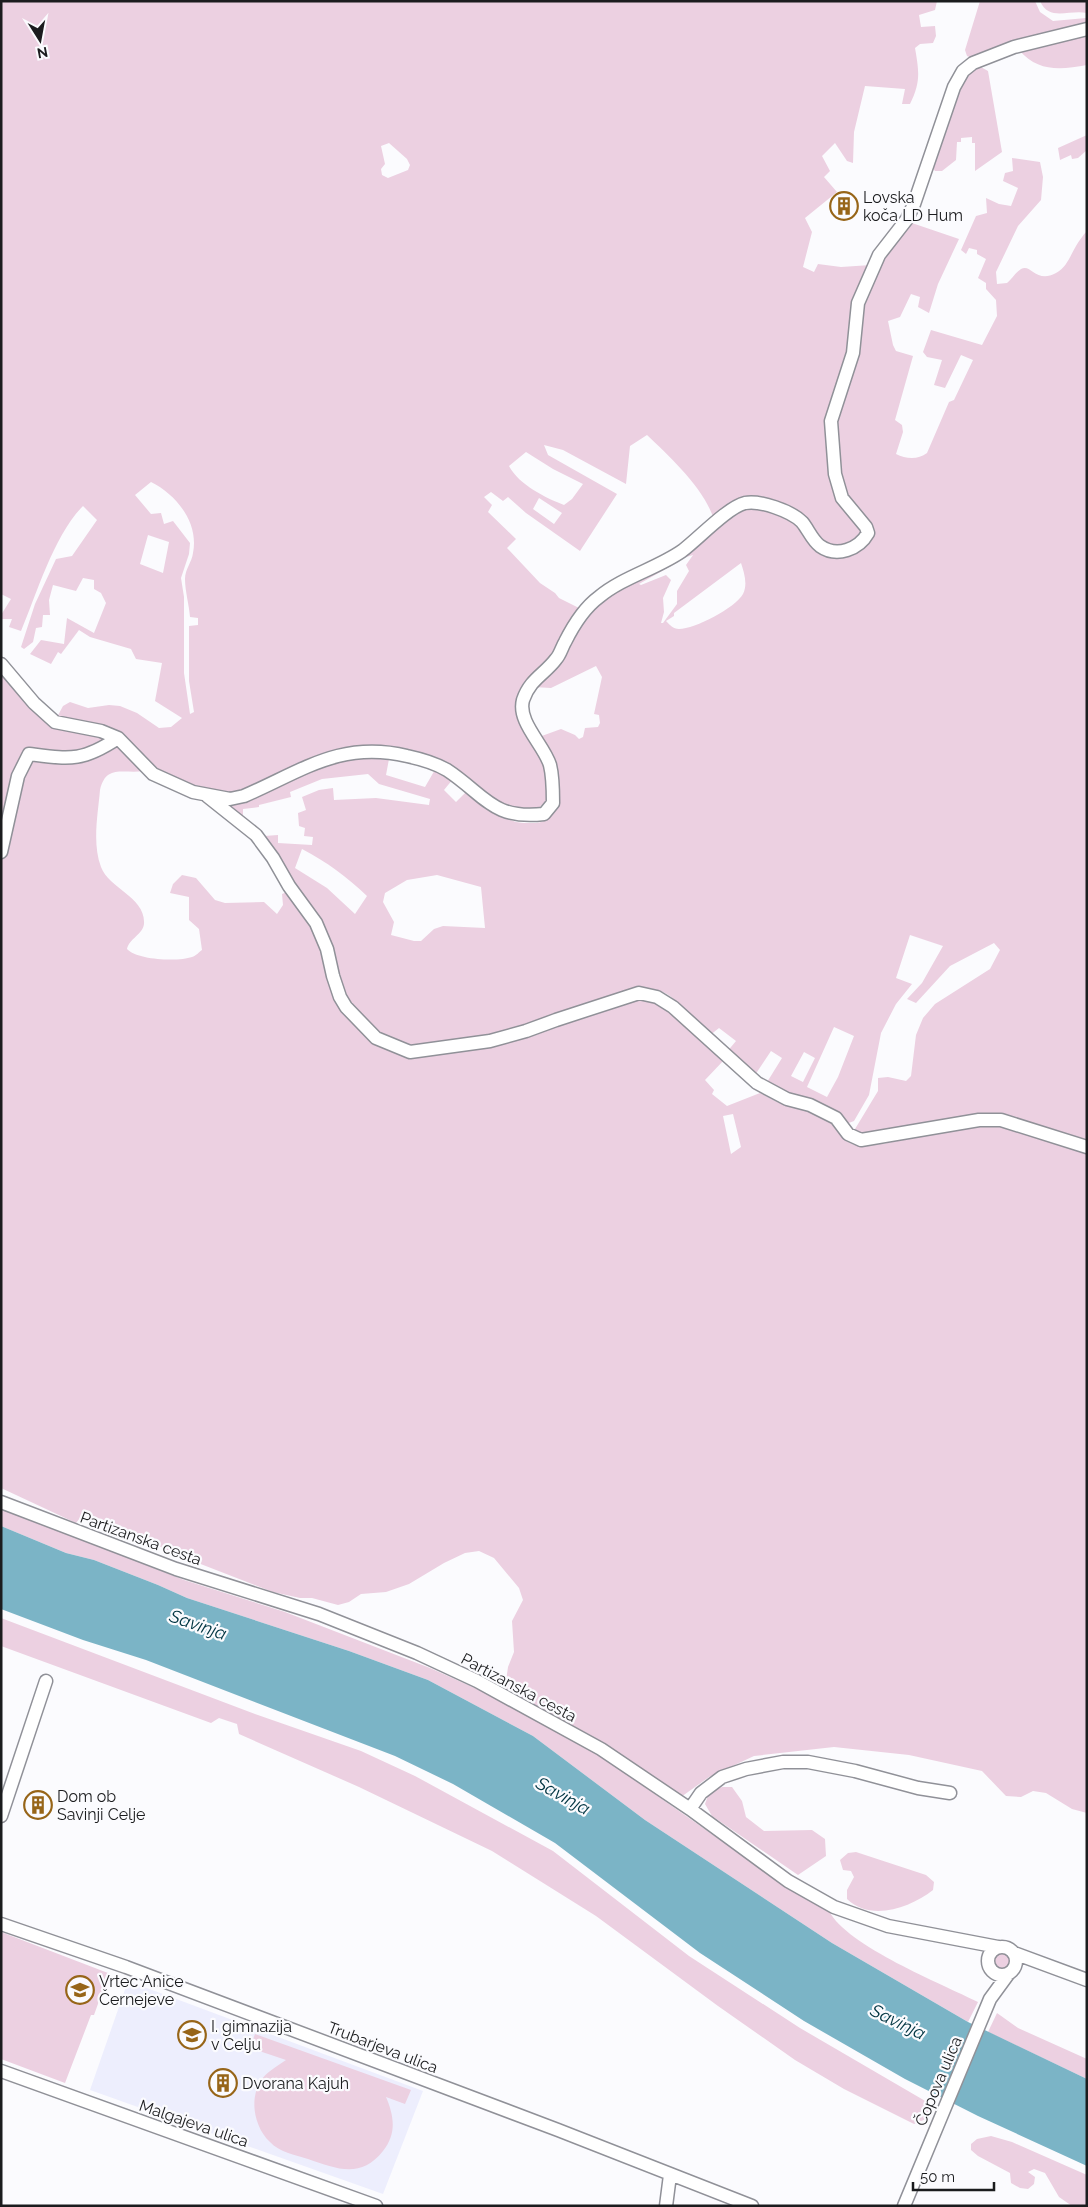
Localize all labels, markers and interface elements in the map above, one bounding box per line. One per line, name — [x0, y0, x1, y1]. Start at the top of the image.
north arrow — [15, 15, 65, 65]
text: N — [36, 44, 49, 62]
place label: Lovska koča LD Hum — [863, 188, 963, 225]
building icon: Lovska koča LD Hum — [829, 191, 859, 221]
street label: Partizanska cesta — [78, 1508, 204, 1569]
water label: Savinja — [166, 1605, 230, 1644]
street label: Partizanska cesta — [458, 1649, 580, 1726]
water label: Savinja — [532, 1772, 594, 1819]
place label: Dom ob Savinji Celje — [57, 1787, 145, 1824]
building icon: Dom ob Savinji Celje — [23, 1790, 53, 1820]
place label: Vrtec Anice Černejeve — [99, 1972, 184, 2009]
school or university icon: Vrtec Anice Černejeve — [65, 1975, 95, 2005]
water label: Savinja — [866, 1999, 929, 2044]
place label: I. gimnazija v Celju — [211, 2017, 292, 2054]
street label: Trubarjeva ulica — [325, 2018, 441, 2077]
school or university icon: I. gimnazija v Celju — [177, 2020, 207, 2050]
street label: Čopova ulica — [910, 2033, 966, 2129]
building icon: Dvorana Kajuh — [208, 2068, 238, 2098]
place label: Dvorana Kajuh — [242, 2074, 349, 2093]
street label: Malgajeva ulica — [137, 2096, 251, 2151]
scale bar — [913, 2160, 994, 2192]
text: 50 m — [920, 2168, 955, 2186]

